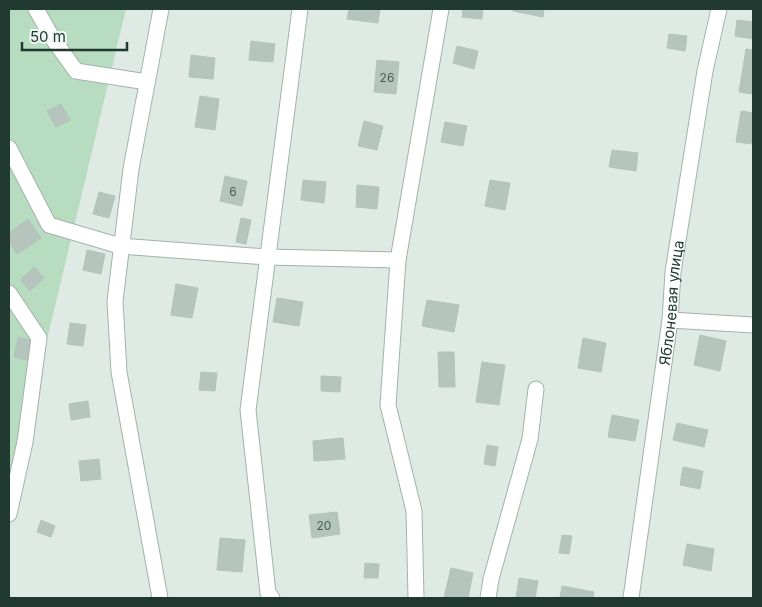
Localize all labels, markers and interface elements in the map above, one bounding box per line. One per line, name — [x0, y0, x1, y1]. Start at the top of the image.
scale bar — [22, 20, 128, 52]
text: 50 m — [30, 27, 66, 46]
house number: 26 — [380, 70, 394, 85]
house number: 6 — [229, 184, 237, 199]
street label: Яблоневая улица — [654, 239, 687, 367]
house number: 20 — [317, 518, 331, 533]

